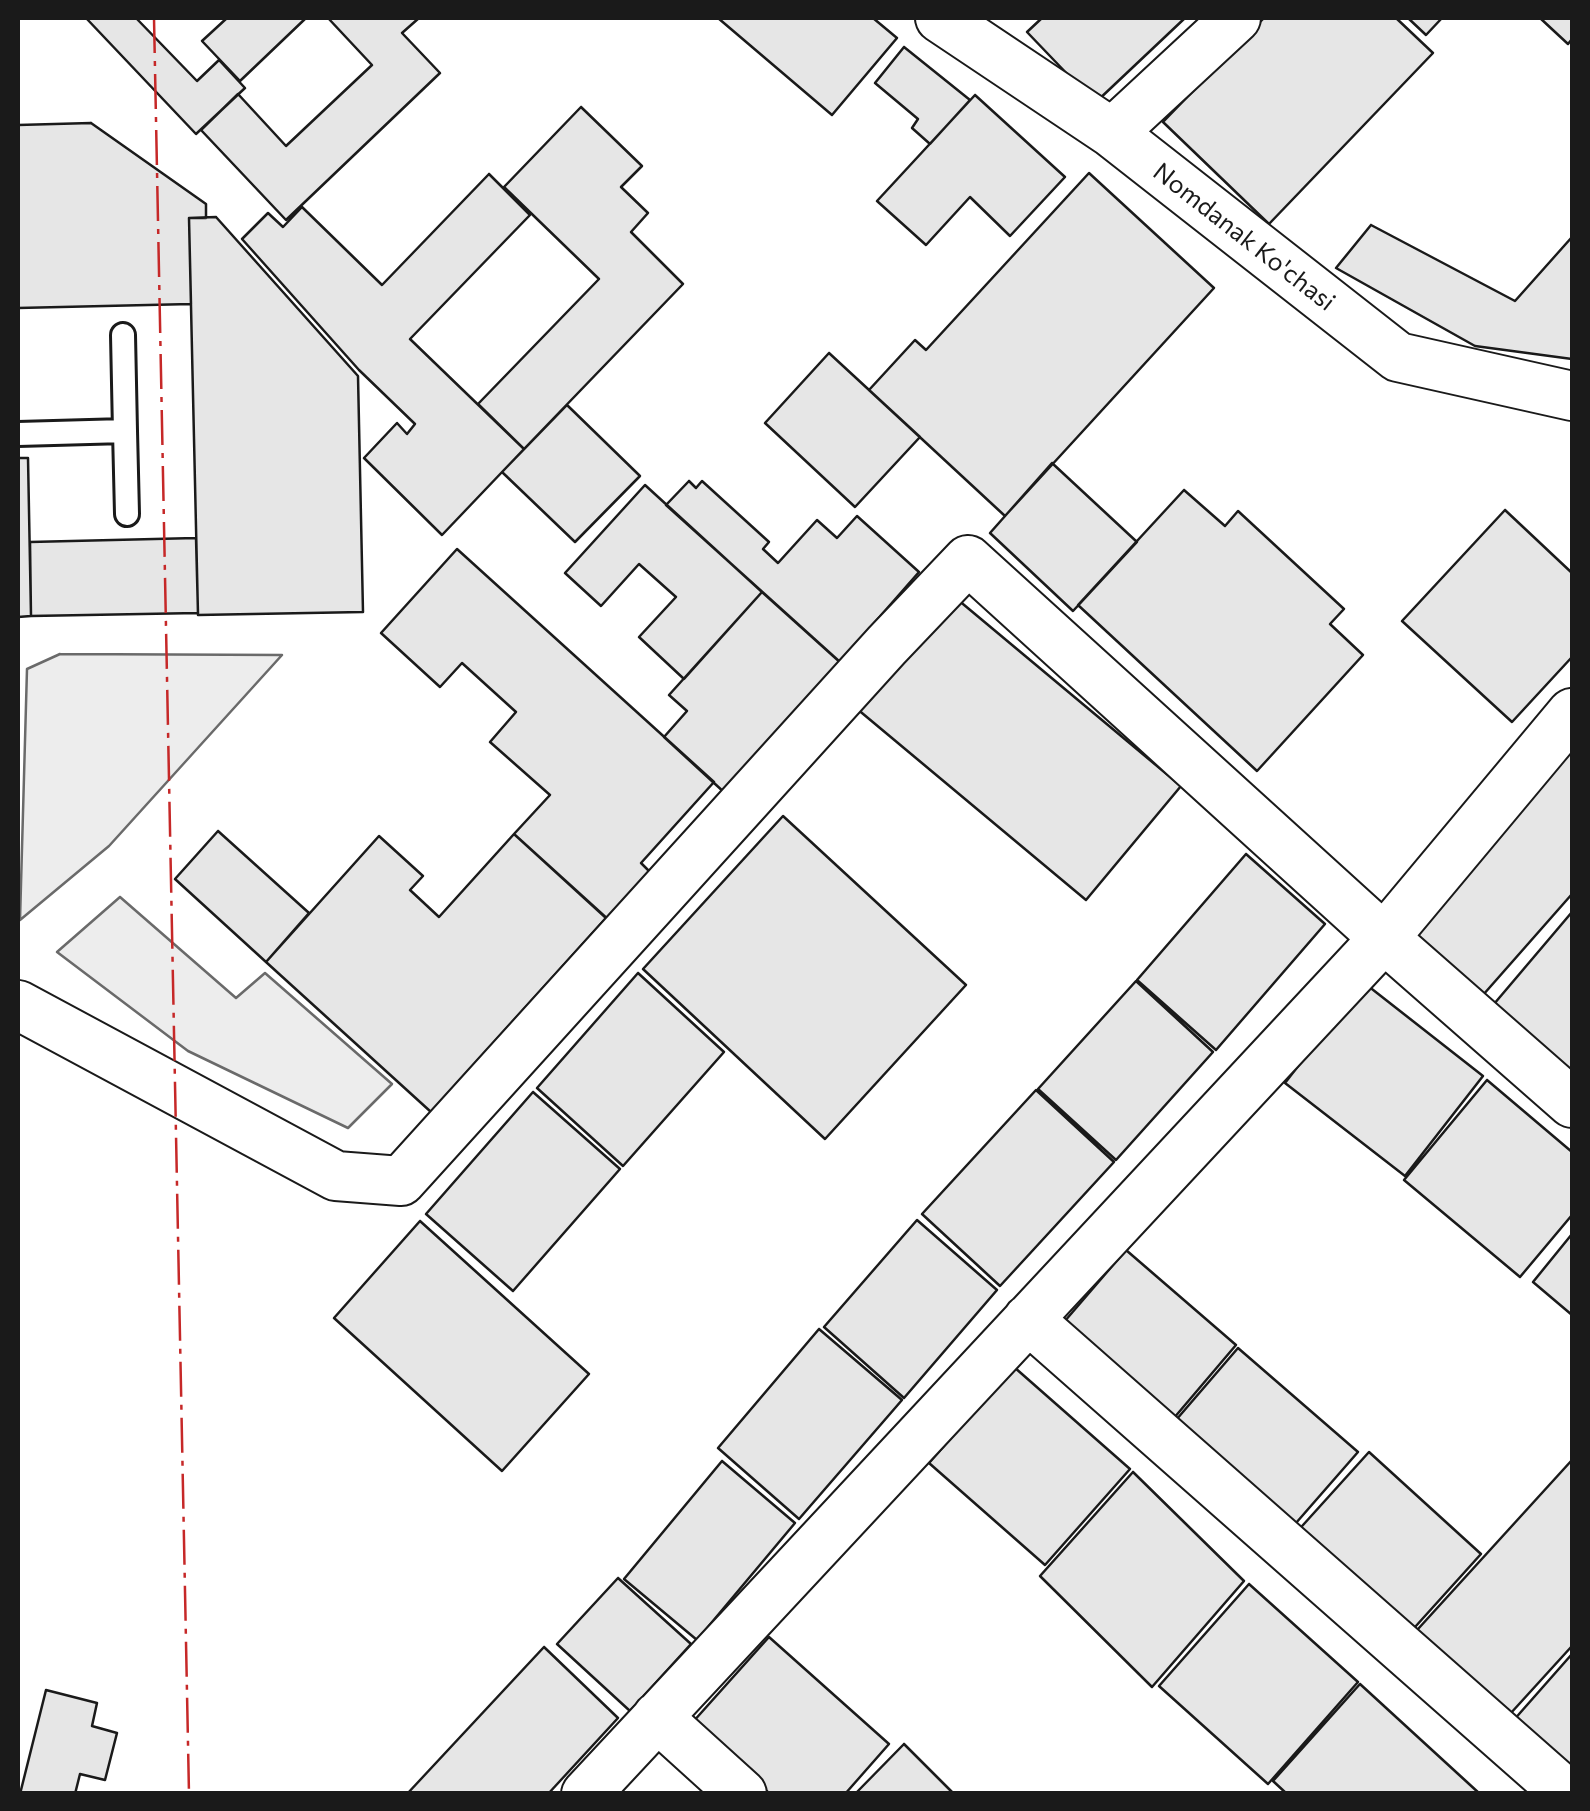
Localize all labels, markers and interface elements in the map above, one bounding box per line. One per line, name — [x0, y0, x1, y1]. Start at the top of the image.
street label: Nomdanak Ko'chasi — [1147, 157, 1341, 317]

